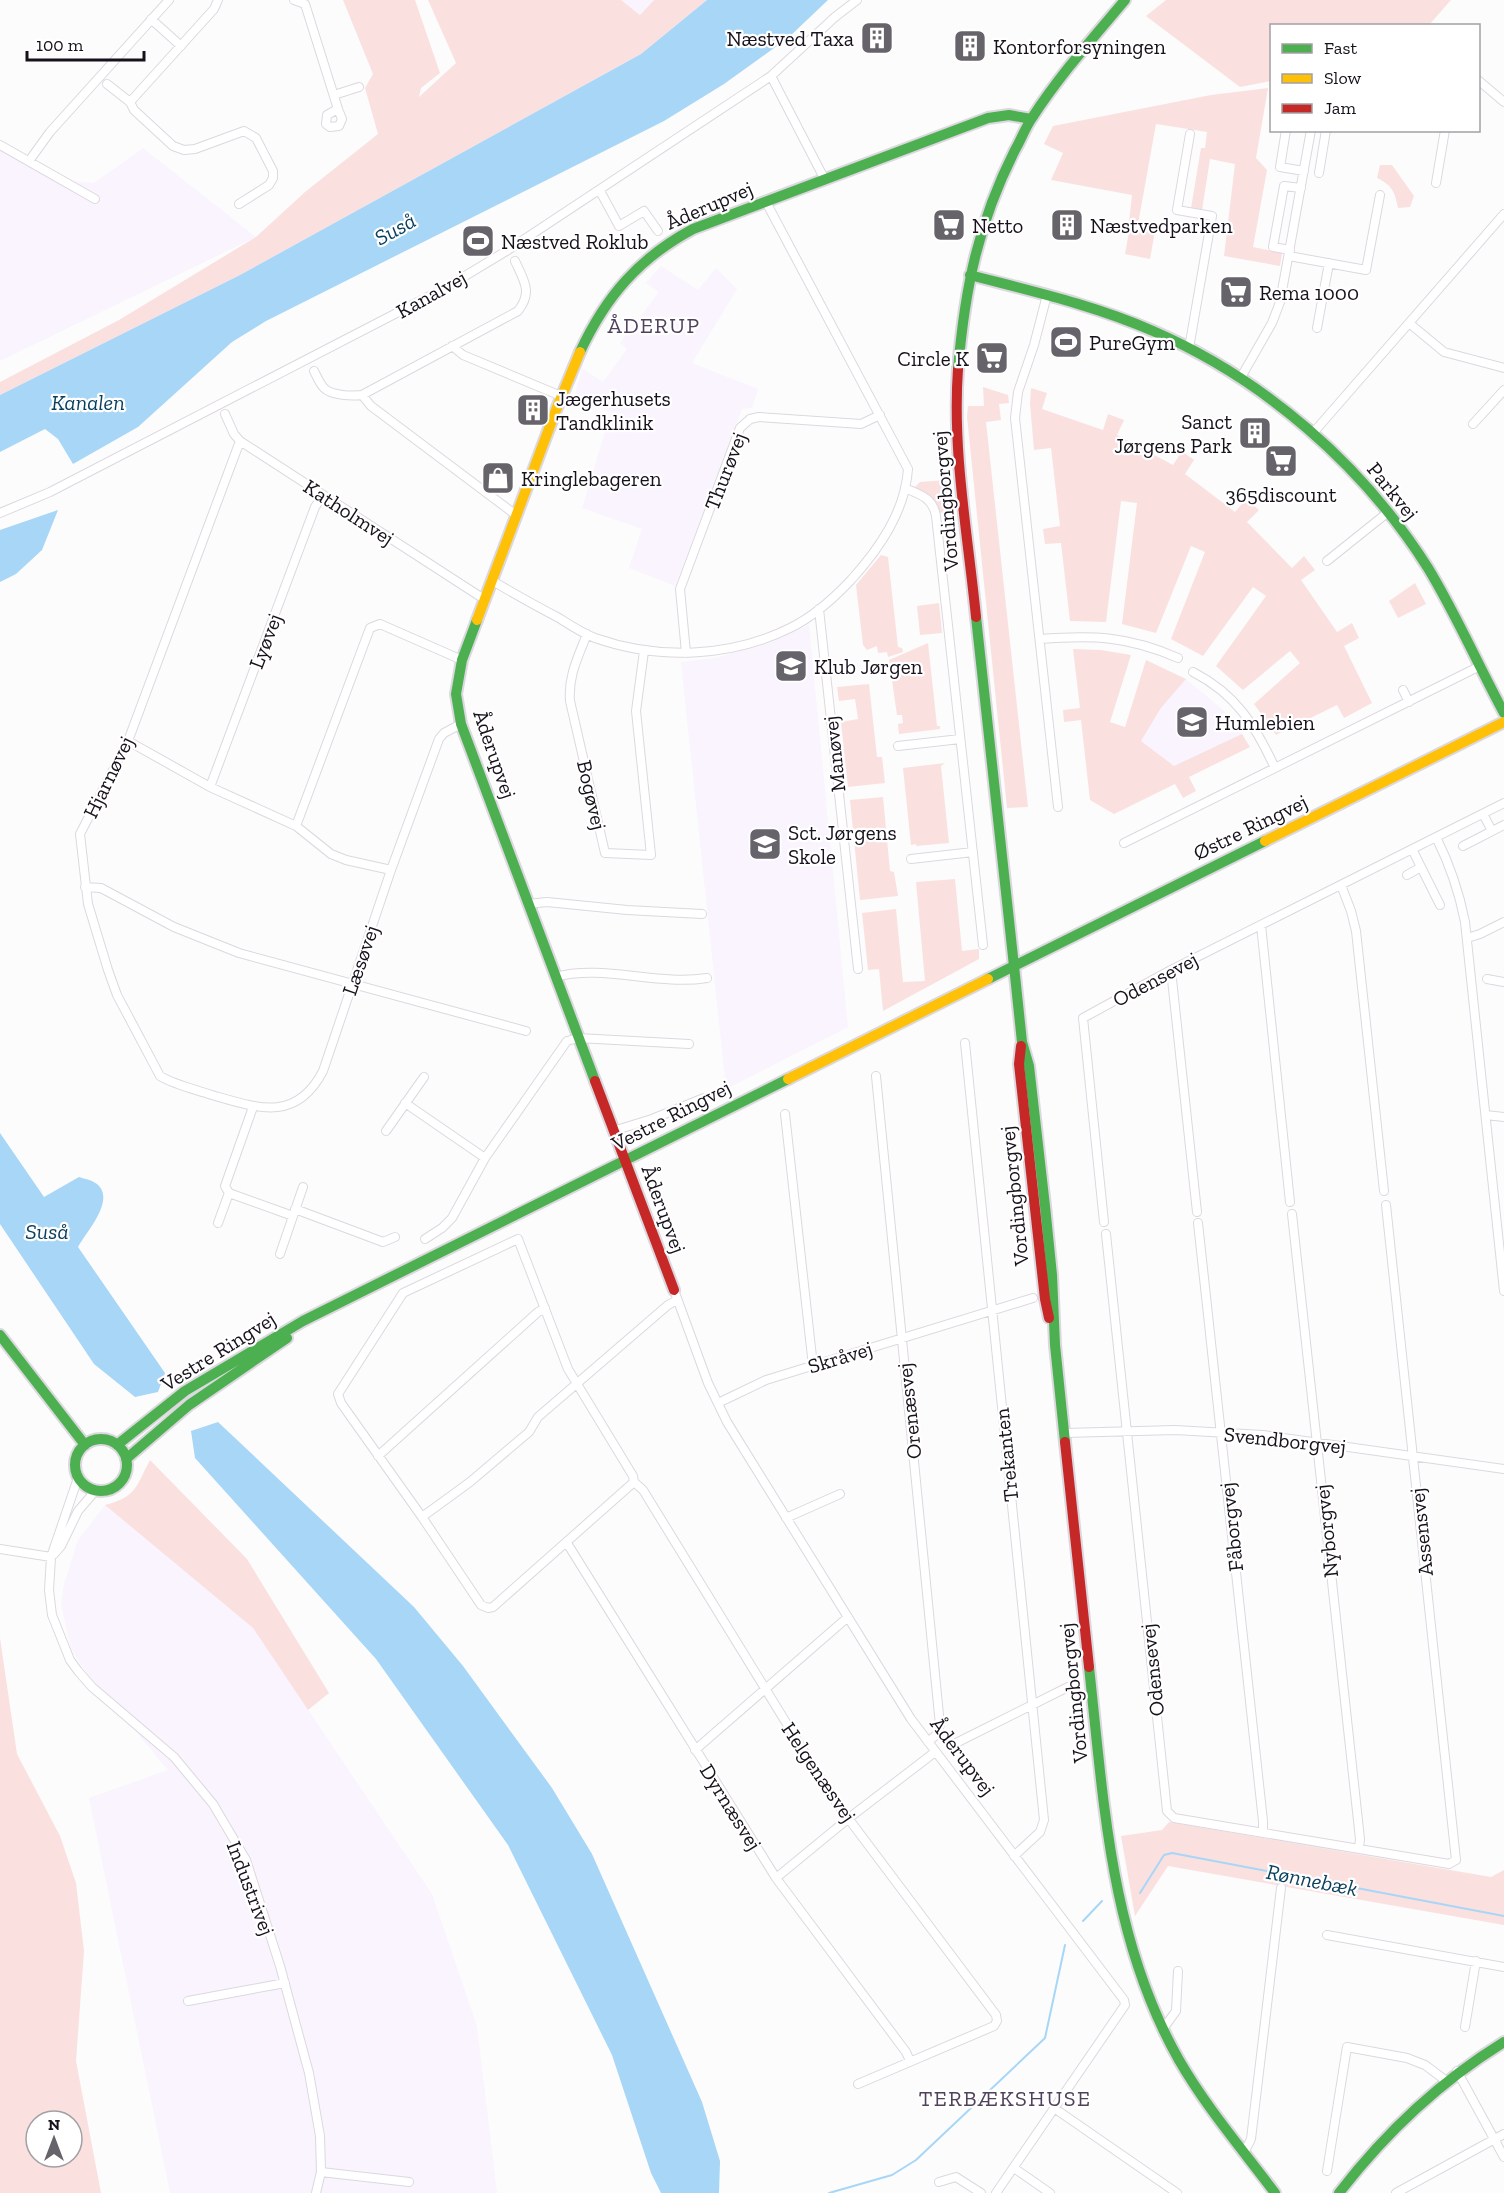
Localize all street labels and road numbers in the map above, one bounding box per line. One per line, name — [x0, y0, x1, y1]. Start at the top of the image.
street label: Åderupvej — [662, 176, 757, 235]
street label: Kanalvej — [391, 264, 471, 324]
street label: Thurøvej — [699, 429, 752, 514]
street label: Vordingborgvej — [926, 430, 965, 573]
street label: Parkvej — [1361, 457, 1424, 526]
street label: Katholmvej — [299, 474, 399, 551]
street label: Lyøvej — [243, 610, 288, 672]
street label: Åderupvej — [467, 706, 522, 802]
street label: Manøvej — [818, 715, 851, 793]
street label: Hjarnøvej — [78, 732, 139, 822]
street label: Bogøvej — [571, 758, 612, 833]
street label: Østre Ringvej — [1189, 789, 1312, 866]
street label: Læsøvej — [336, 922, 385, 999]
street label: Odensevej — [1108, 946, 1202, 1013]
street label: Vestre Ringvej — [606, 1074, 735, 1157]
street label: Vordingborgvej — [994, 1125, 1035, 1268]
street label: Åderupvej — [636, 1161, 691, 1257]
street label: Vestre Ringvej — [155, 1306, 280, 1398]
street label: Skråvej — [805, 1335, 876, 1380]
street label: Orenæsvej — [892, 1362, 927, 1460]
street label: Trekanten — [989, 1407, 1023, 1503]
street label: Svendborgvej — [1223, 1421, 1347, 1460]
street label: Fåborgvej — [1214, 1481, 1249, 1573]
street label: Nyborgvej — [1309, 1483, 1344, 1579]
street label: Assensvej — [1404, 1487, 1439, 1577]
street label: Vordingborgvej — [1053, 1622, 1094, 1765]
street label: Odensevej — [1135, 1622, 1170, 1718]
street label: Åderupvej — [925, 1712, 1001, 1801]
street label: Helgenæsvej — [776, 1717, 861, 1827]
street label: Dyrnæsvej — [694, 1759, 767, 1855]
street label: Industrivej — [221, 1837, 280, 1939]

